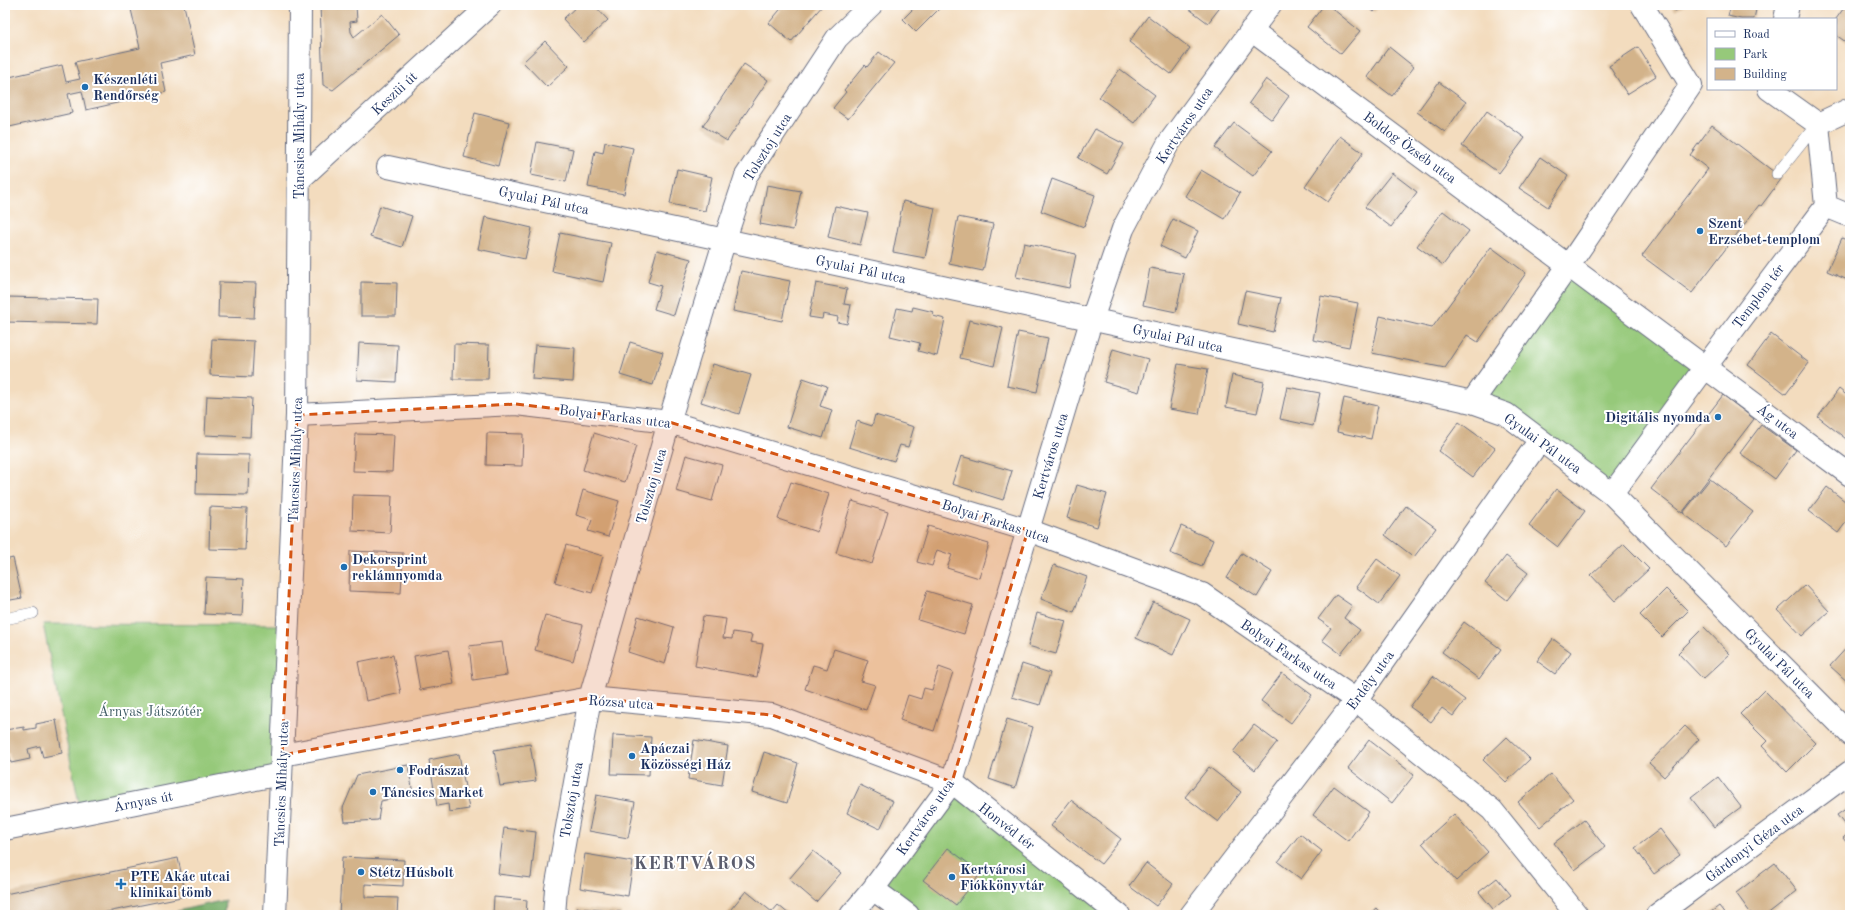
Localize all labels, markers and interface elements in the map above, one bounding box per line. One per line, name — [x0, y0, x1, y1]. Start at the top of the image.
legend — [1707, 18, 1837, 90]
text: Road — [1743, 29, 1770, 41]
text: Park — [1743, 49, 1768, 61]
street label: Keszüi út — [369, 69, 420, 118]
text: Building — [1743, 69, 1787, 81]
place label: Készenléti Rendőrség — [93, 73, 159, 103]
street label: Táncsics Mihály utca — [293, 73, 307, 199]
marker: Készenléti Rendőrség — [80, 82, 90, 92]
street label: Kertváros utca — [1154, 84, 1216, 167]
street label: Boldog Özséb utca — [1360, 107, 1460, 186]
street label: Tolsztoj utca — [741, 111, 794, 184]
street label: Gyulai Pál utca — [497, 185, 590, 217]
place label: Szent Erzsébet-templom — [1708, 217, 1820, 247]
marker: Szent Erzsébet-templom — [1695, 226, 1705, 236]
street label: Gyulai Pál utca — [814, 254, 907, 286]
street label: Templom tér — [1730, 262, 1788, 331]
street label: Gyulai Pál utca — [1131, 323, 1224, 355]
street label: Táncsics Mihály utca — [287, 397, 305, 523]
street label: Ág utca — [1754, 399, 1802, 442]
street label: Bolyai Farkas utca — [558, 403, 672, 431]
street label: Kertváros utca — [1031, 411, 1071, 501]
street label: Gyulai Pál utca — [1501, 411, 1584, 477]
place label: Digitális nyomda — [1605, 411, 1710, 425]
marker: Digitális nyomda — [1713, 412, 1723, 422]
street label: Tolsztoj utca — [635, 447, 669, 526]
street label: Bolyai Farkas utca — [940, 498, 1052, 546]
place label: Dekorsprint reklámnyomda — [352, 553, 443, 583]
marker: Dekorsprint reklámnyomda — [339, 562, 349, 572]
street label: Bolyai Farkas utca — [1238, 617, 1339, 692]
street label: Gyulai Pál utca — [1742, 626, 1817, 701]
street label: Erdély utca — [1345, 648, 1397, 713]
street label: Rózsa utca — [588, 694, 654, 712]
park label: Árnyas Játszótér — [98, 702, 202, 719]
street label: Táncsics Mihály utca — [273, 721, 291, 847]
place label: Apáczai Közösségi Ház — [640, 742, 731, 772]
marker: Apáczai Közösségi Ház — [627, 751, 637, 761]
street label: Tolsztoj utca — [558, 761, 586, 840]
place label: Fodrászat — [408, 764, 469, 778]
marker: Fodrászat — [395, 765, 405, 775]
street label: Kertváros utca — [894, 777, 957, 858]
street label: Árnyas út — [112, 786, 174, 815]
place label: Táncsics Market — [381, 786, 484, 800]
marker: Táncsics Market — [368, 787, 378, 797]
street label: Honvéd tér — [976, 801, 1037, 853]
street label: Gárdonyi Géza utca — [1703, 802, 1806, 885]
district label: KERTVÁROS — [633, 851, 757, 873]
place label: Kertvárosi Fiókkönyvtár — [960, 863, 1044, 893]
place label: Stétz Húsbolt — [369, 866, 454, 880]
marker: Stétz Húsbolt — [356, 867, 366, 877]
place label: PTE Akác utcai klinikai tömb — [130, 870, 230, 900]
marker: Kertvárosi Fiókkönyvtár — [947, 872, 957, 882]
marker: PTE Akác utcai klinikai tömb — [115, 878, 127, 890]

